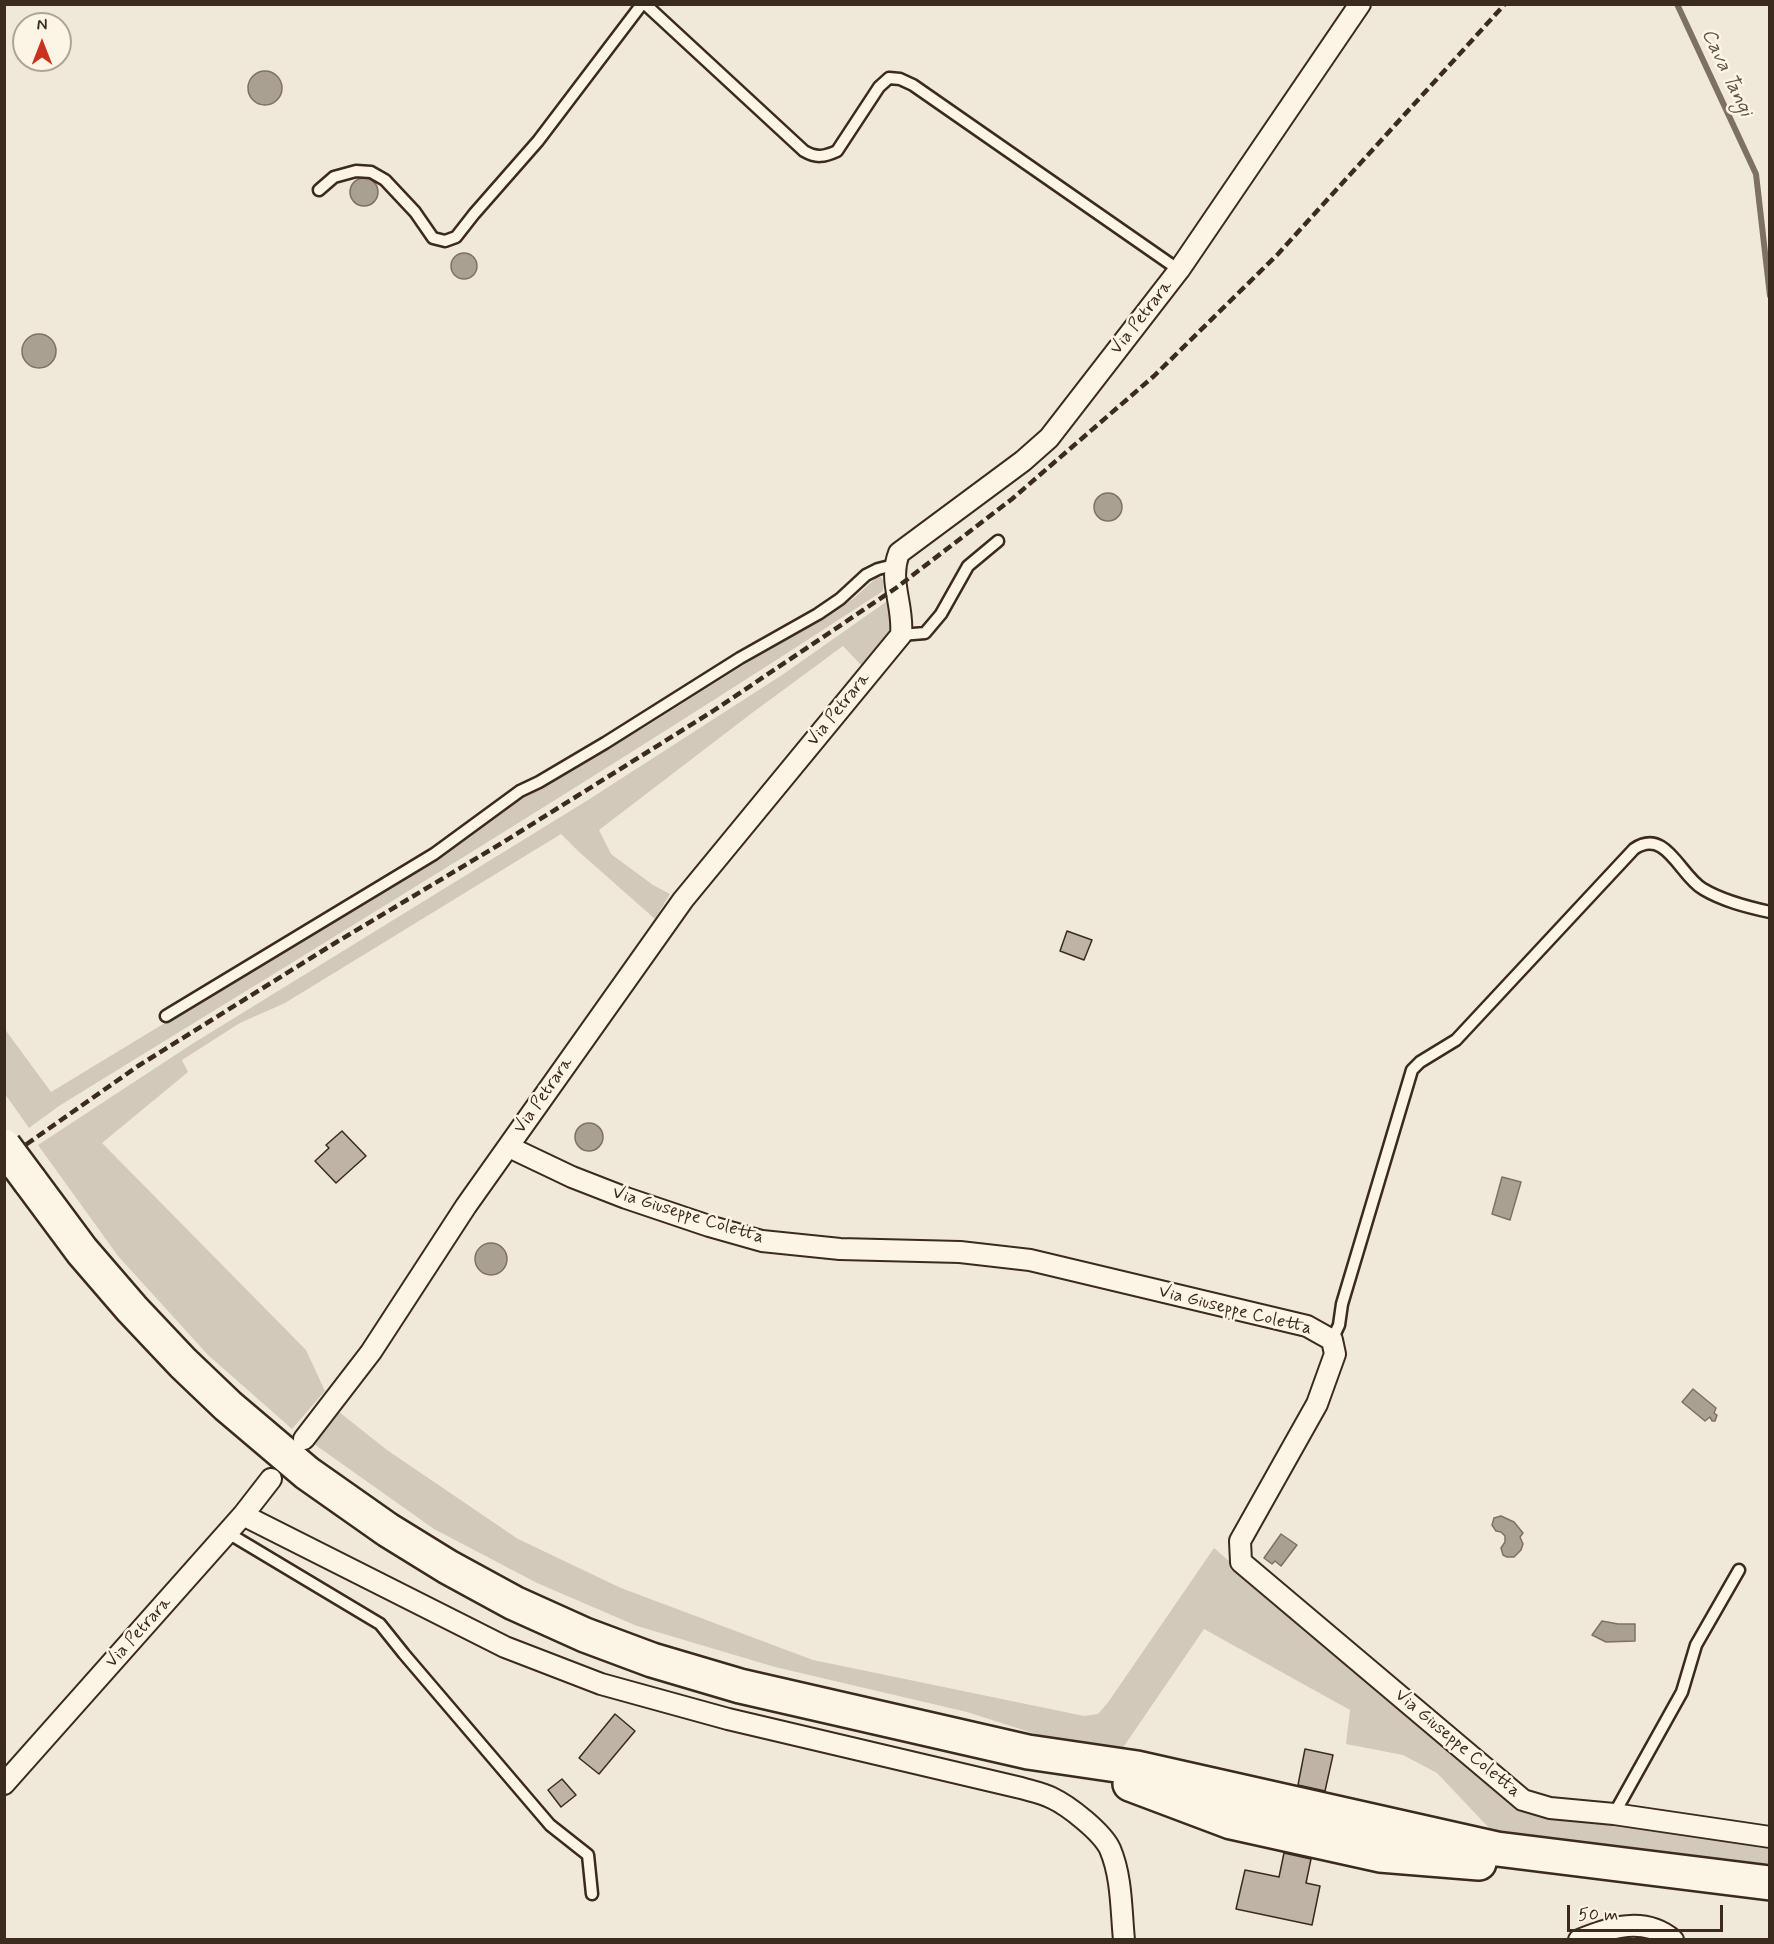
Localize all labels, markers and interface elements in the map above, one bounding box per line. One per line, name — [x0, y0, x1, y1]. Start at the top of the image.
north arrow — [12, 12, 72, 72]
text: N — [37, 15, 47, 36]
water label: Cava Tangi — [1695, 25, 1757, 121]
street label: Via Petrara — [1106, 277, 1178, 359]
street label: Via Petrara — [803, 669, 875, 751]
street label: Via Petrara — [510, 1054, 578, 1138]
street label: Via Giuseppe Coletta — [610, 1183, 766, 1249]
street label: Via Giuseppe Coletta — [1156, 1281, 1314, 1341]
street label: Via Petrara — [101, 1593, 177, 1673]
street label: Via Giuseppe Coletta — [1390, 1685, 1524, 1803]
scale bar — [1570, 1893, 1726, 1931]
text: 50 m — [1578, 1903, 1618, 1927]

